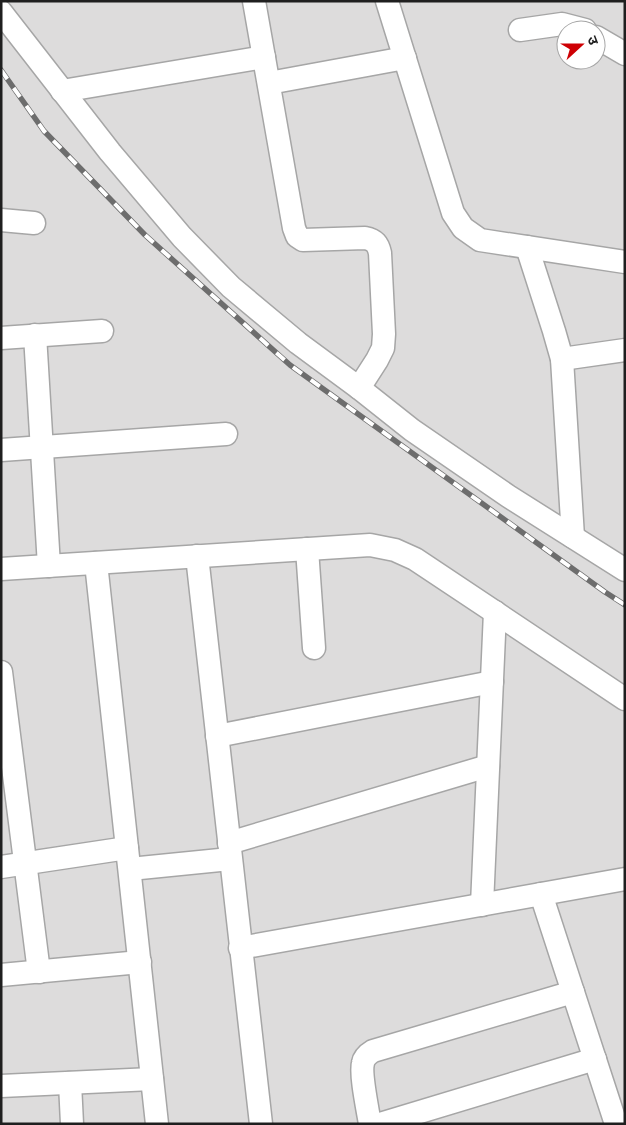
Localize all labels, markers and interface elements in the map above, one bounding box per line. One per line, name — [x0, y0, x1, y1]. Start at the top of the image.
north arrow — [556, 20, 606, 70]
text: उ — [583, 33, 603, 48]

